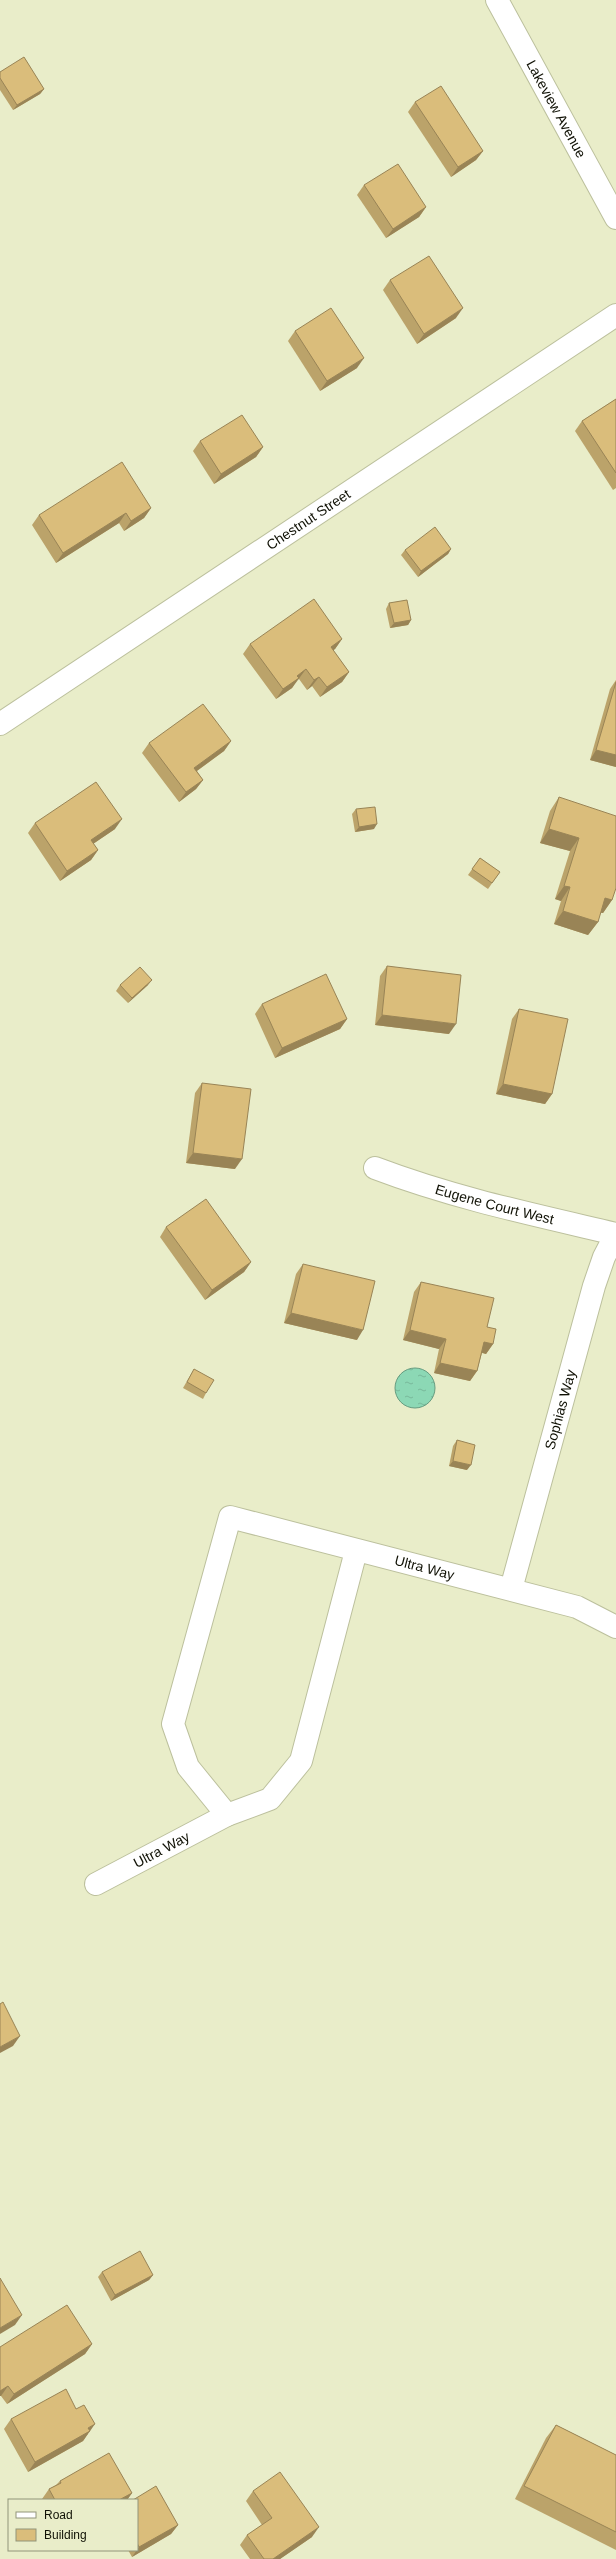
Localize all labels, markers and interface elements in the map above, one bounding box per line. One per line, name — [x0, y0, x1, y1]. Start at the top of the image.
street label: Lakeview Avenue — [523, 57, 590, 161]
street label: Chestnut Street — [263, 486, 353, 553]
street label: Eugene Court West — [433, 1181, 556, 1227]
street label: Sophias Way — [542, 1368, 579, 1451]
street label: Ultra Way — [393, 1552, 456, 1583]
street label: Ultra Way — [131, 1828, 192, 1871]
legend — [8, 2499, 138, 2551]
text: Road — [44, 2508, 73, 2522]
text: Building — [44, 2528, 87, 2542]

